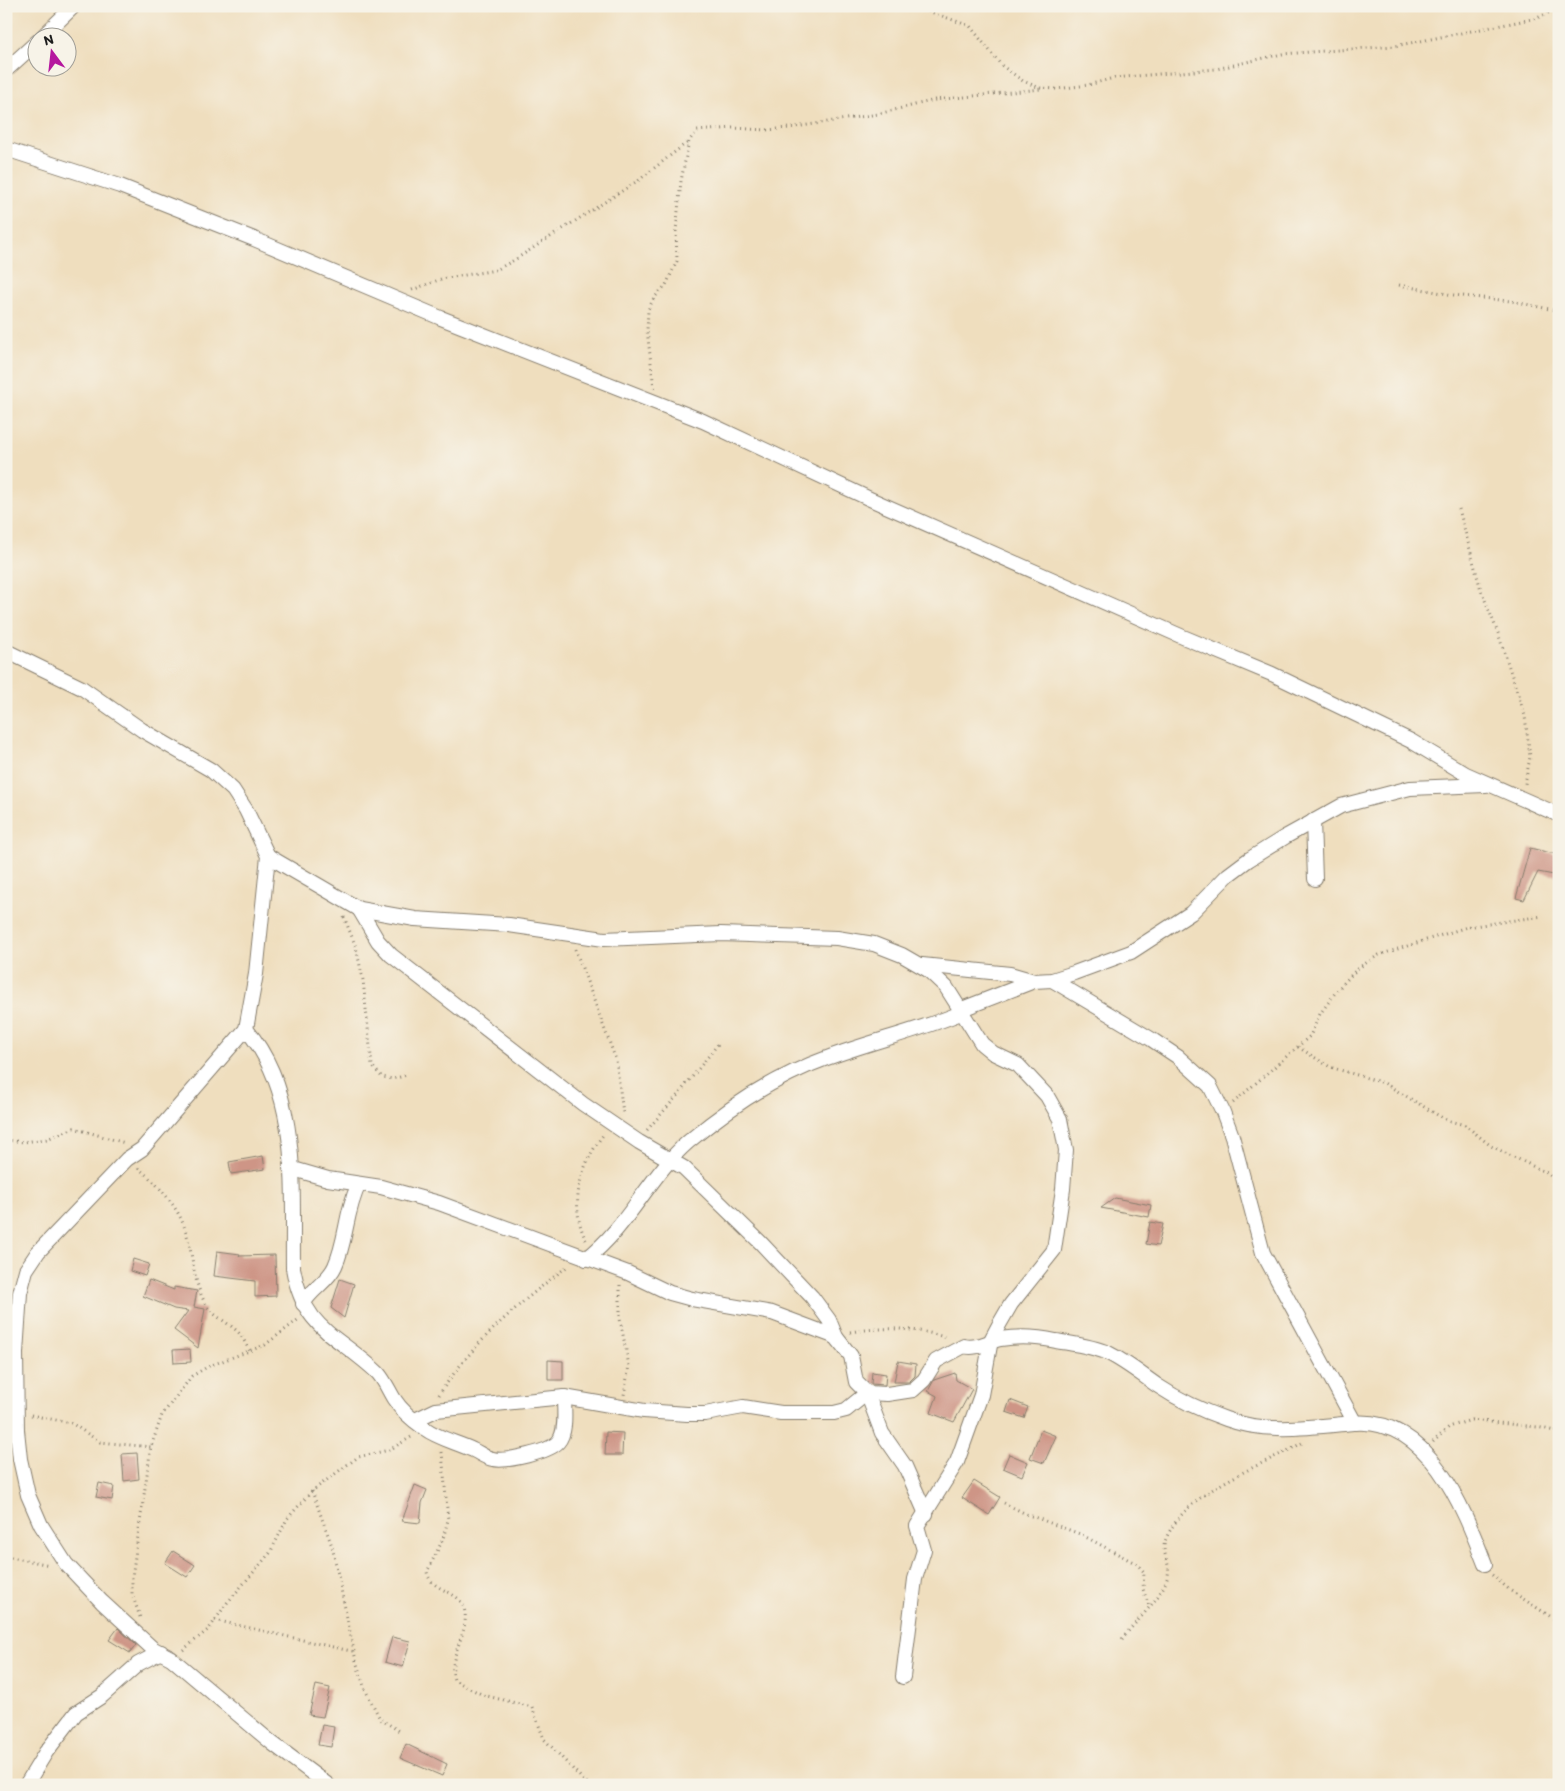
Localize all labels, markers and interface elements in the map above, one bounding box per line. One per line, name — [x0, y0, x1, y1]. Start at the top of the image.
north arrow — [28, 28, 78, 78]
text: N — [42, 30, 56, 49]

